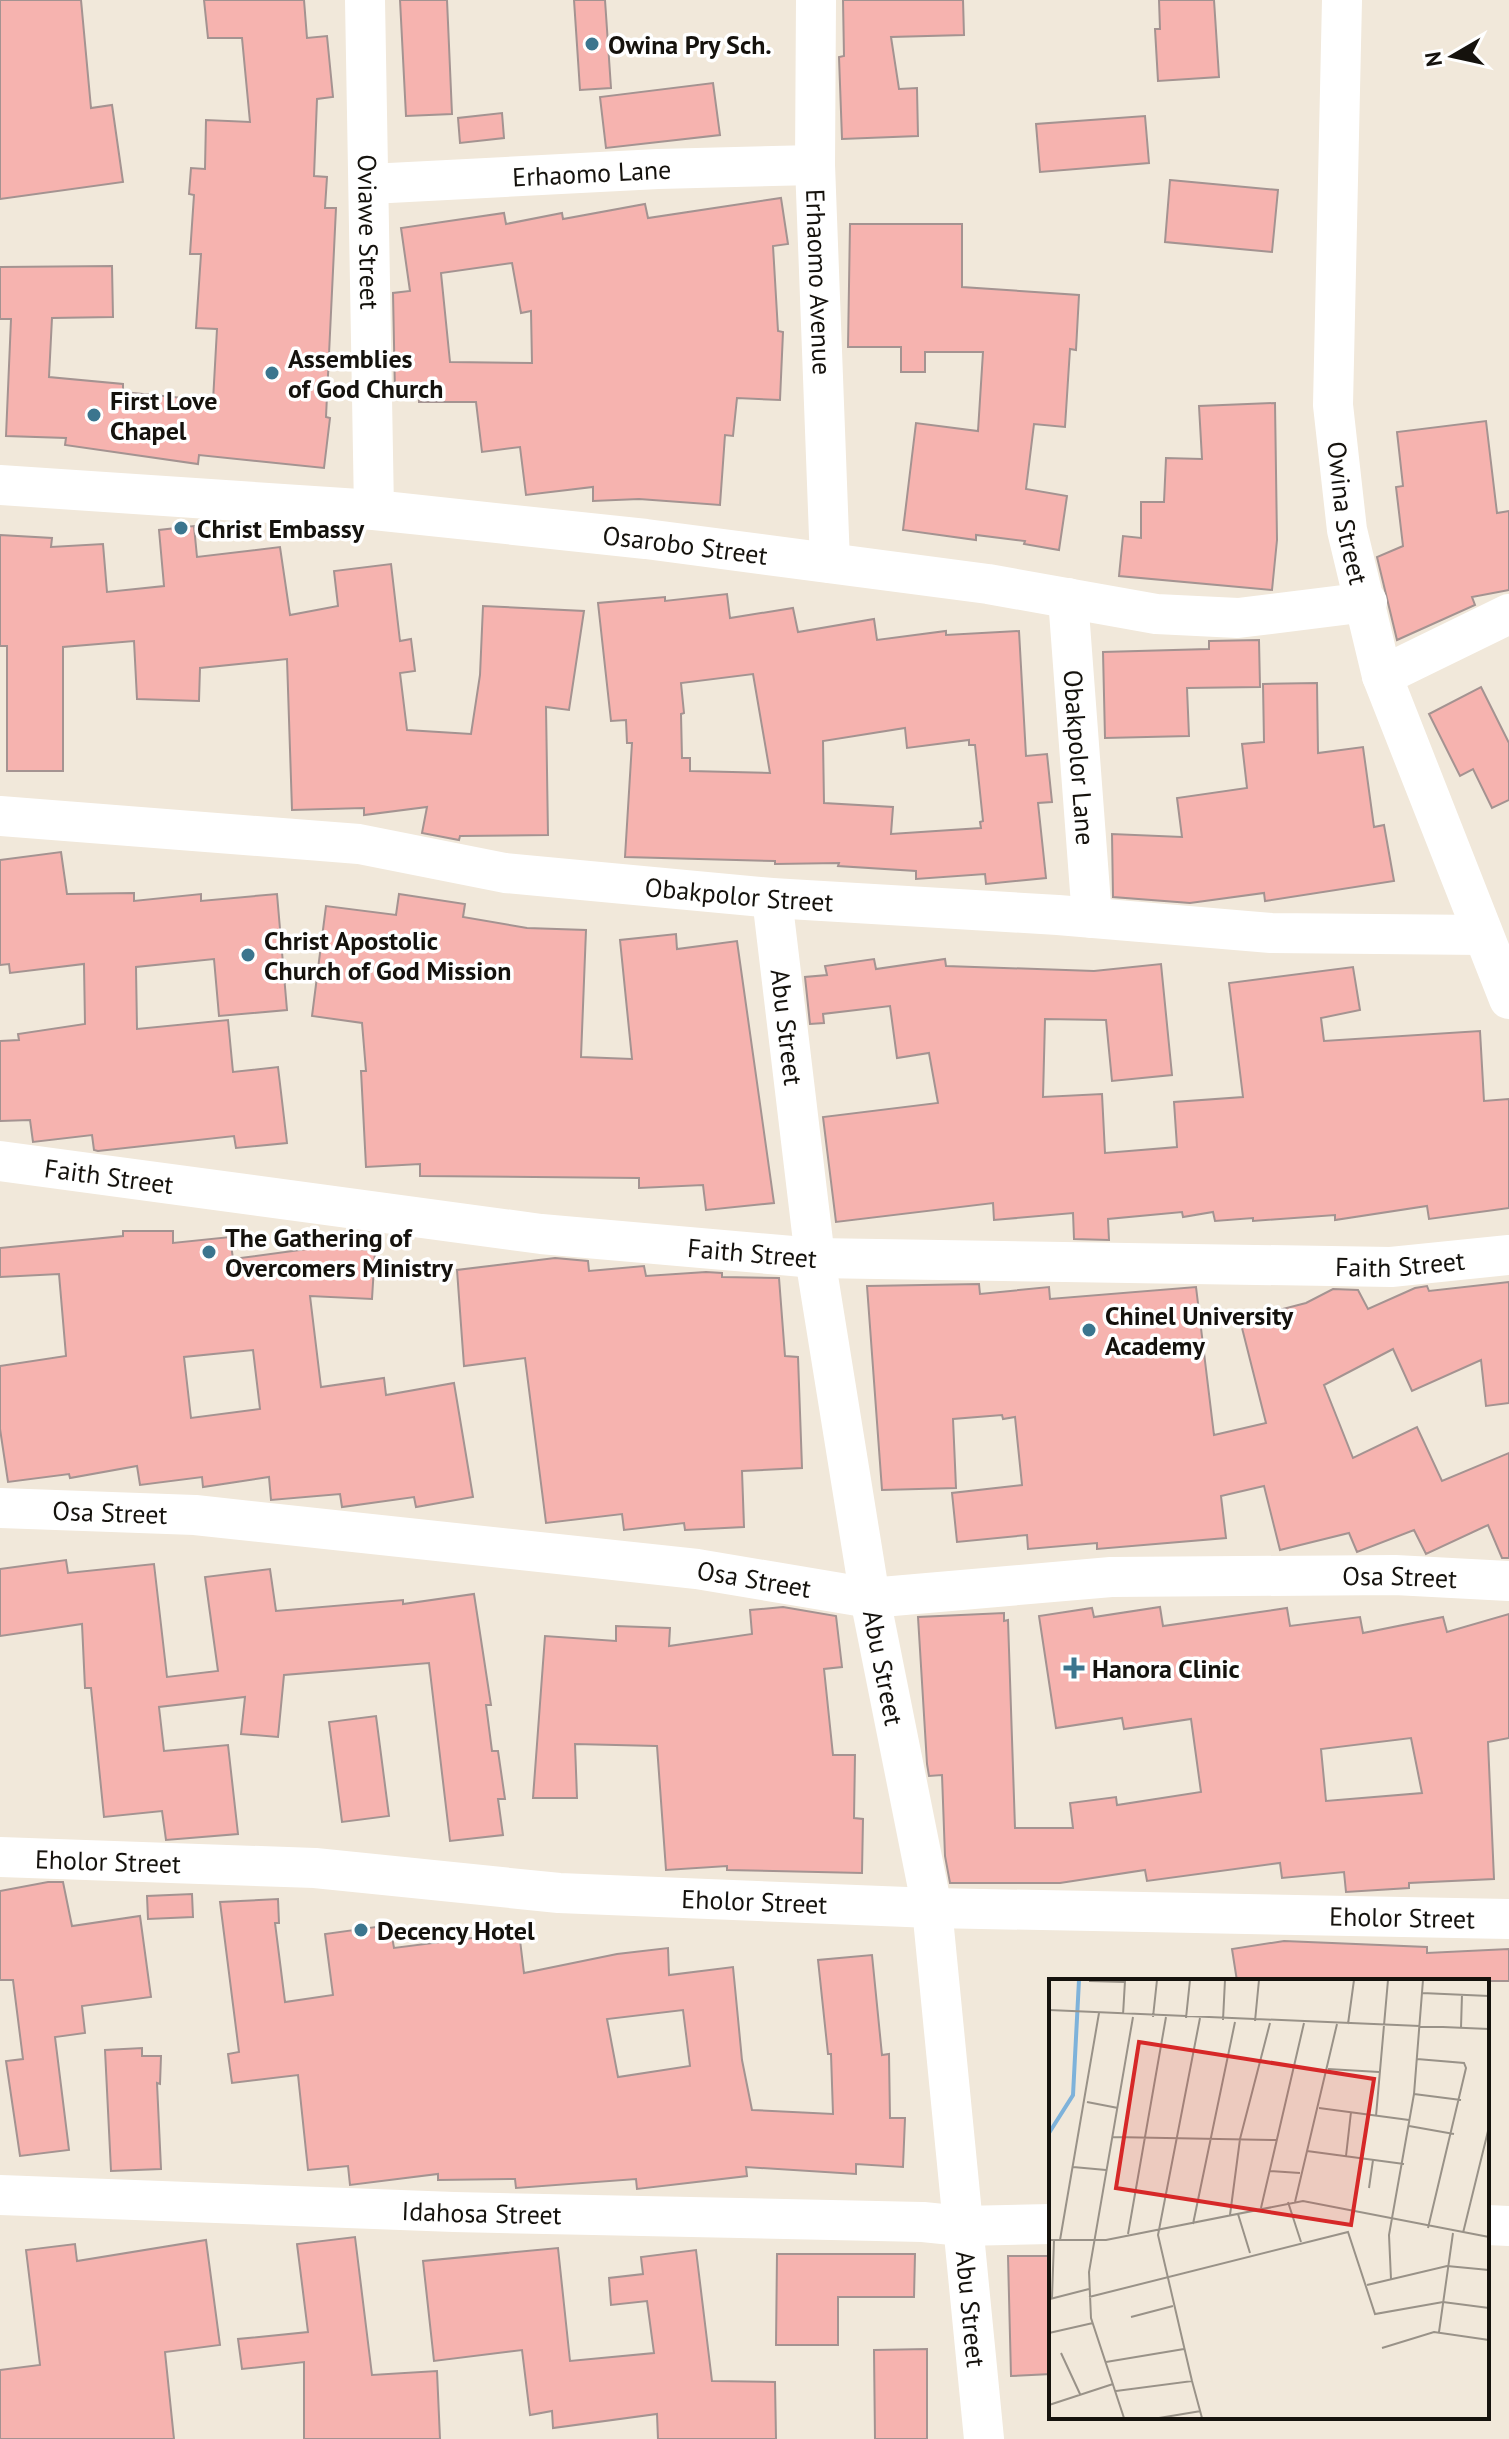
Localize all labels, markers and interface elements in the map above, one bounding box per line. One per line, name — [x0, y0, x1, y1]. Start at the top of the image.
north arrow — [1413, 16, 1493, 96]
place label: Owina Pry Sch. — [608, 28, 772, 61]
marker: Owina Pry Sch. — [583, 35, 601, 53]
text: N — [1418, 50, 1448, 68]
street label: Erhaomo Lane — [511, 152, 672, 193]
street label: Oviawe Street — [351, 154, 387, 310]
street label: Erhaomo Avenue — [799, 188, 839, 376]
place label: Assemblies of God Church — [288, 342, 444, 405]
marker: Assemblies of God Church — [263, 364, 281, 382]
place label: First Love Chapel — [110, 384, 217, 447]
marker: First Love Chapel — [85, 406, 103, 424]
street label: Owina Street — [1321, 440, 1376, 588]
place label: Christ Embassy — [197, 512, 365, 545]
street label: Osarobo Street — [601, 518, 770, 571]
marker: Christ Embassy — [172, 519, 190, 537]
street label: Obakpolor Lane — [1057, 669, 1103, 846]
street label: Obakpolor Street — [643, 870, 834, 918]
place label: Christ Apostolic Church of God Mission — [264, 924, 511, 987]
marker: Christ Apostolic Church of God Mission — [239, 946, 257, 964]
street label: Abu Street — [764, 967, 811, 1087]
street label: Faith Street — [42, 1151, 176, 1201]
place label: The Gathering of Overcomers Ministry — [225, 1221, 453, 1284]
street label: Faith Street — [686, 1230, 819, 1275]
marker: The Gathering of Overcomers Ministry — [200, 1243, 218, 1261]
street label: Faith Street — [1335, 1243, 1466, 1284]
place label: Chinel University Academy — [1105, 1299, 1294, 1362]
marker: Chinel University Academy — [1080, 1321, 1098, 1339]
street label: Osa Street — [52, 1493, 168, 1531]
street label: Osa Street — [695, 1553, 814, 1604]
street label: Osa Street — [1342, 1558, 1458, 1595]
street label: Abu Street — [856, 1607, 912, 1728]
place label: Hanora Clinic — [1092, 1652, 1240, 1685]
marker: Hanora Clinic — [1063, 1657, 1085, 1679]
street label: Eholor Street — [34, 1842, 182, 1880]
street label: Eholor Street — [681, 1881, 828, 1920]
street label: Eholor Street — [1329, 1899, 1476, 1935]
place label: Decency Hotel — [377, 1914, 535, 1947]
marker: Decency Hotel — [352, 1921, 370, 1939]
inset map — [1049, 1979, 1489, 2419]
street label: Idahosa Street — [401, 2194, 562, 2231]
street label: Abu Street — [949, 2249, 993, 2369]

